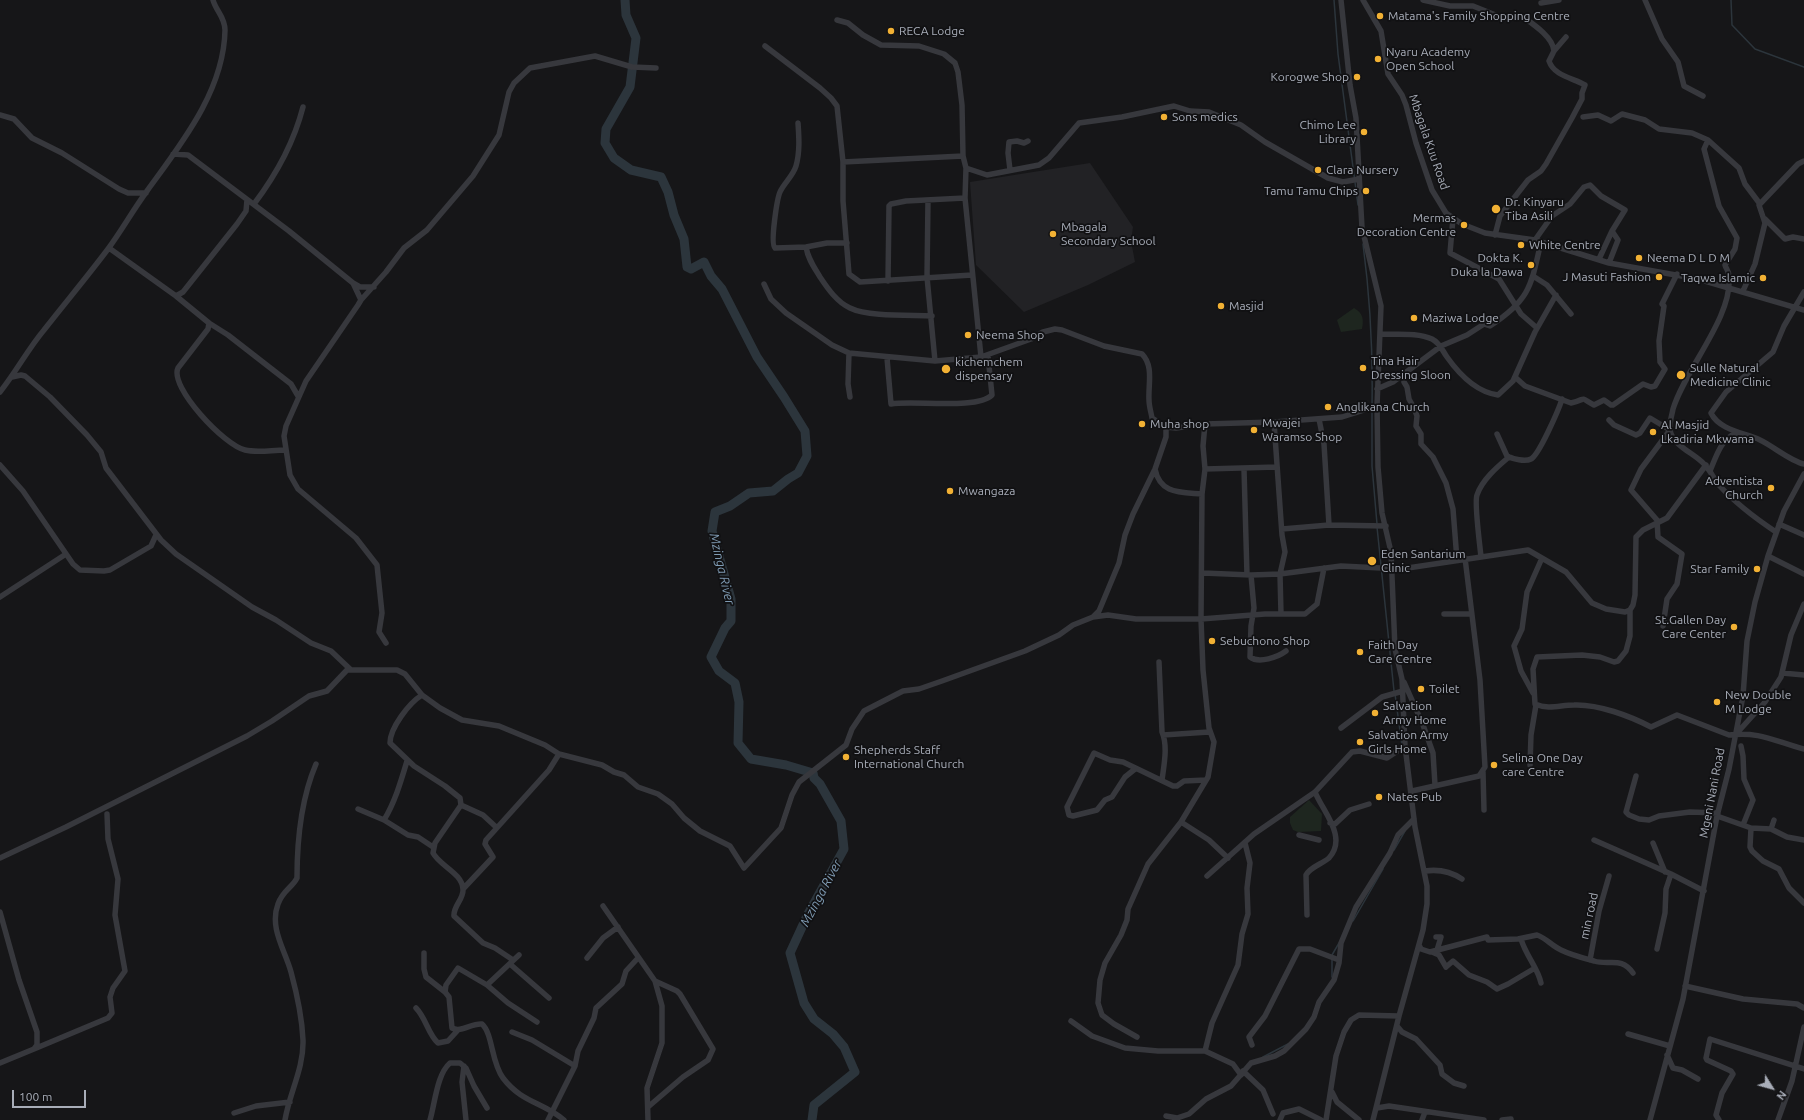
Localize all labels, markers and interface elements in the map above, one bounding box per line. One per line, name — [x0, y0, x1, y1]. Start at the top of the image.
place label: Matama's Family Shopping Centre — [1388, 9, 1570, 23]
marker: Matama's Family Shopping Centre — [1375, 11, 1385, 21]
place label: RECA Lodge — [899, 24, 965, 38]
marker: RECA Lodge — [886, 26, 896, 36]
place label: Nyaru Academy Open School — [1386, 45, 1470, 73]
marker: Nyaru Academy Open School — [1373, 54, 1383, 64]
place label: Korogwe Shop — [1271, 70, 1349, 84]
marker: Korogwe Shop — [1352, 72, 1362, 82]
street label: Mbagala Kuu Road — [1406, 92, 1452, 192]
place label: Sons medics — [1172, 110, 1238, 124]
marker: Sons medics — [1159, 112, 1169, 122]
place label: Chimo Lee Library — [1299, 118, 1356, 146]
marker: Chimo Lee Library — [1359, 127, 1369, 137]
place label: Clara Nursery — [1326, 163, 1399, 177]
marker: Clara Nursery — [1313, 165, 1323, 175]
place label: Tamu Tamu Chips — [1264, 184, 1358, 198]
marker: Tamu Tamu Chips — [1361, 186, 1371, 196]
place label: Dr. Kinyaru Tiba Asili — [1505, 195, 1564, 223]
marker: Dr. Kinyaru Tiba Asili — [1490, 203, 1502, 215]
place label: Mermas Decoration Centre — [1357, 211, 1456, 239]
place label: Mbagala Secondary School — [1061, 220, 1156, 248]
marker: Mermas Decoration Centre — [1459, 220, 1469, 230]
marker: Mbagala Secondary School — [1048, 229, 1058, 239]
place label: White Centre — [1529, 238, 1601, 252]
marker: White Centre — [1516, 240, 1526, 250]
place label: Dokta K. Duka la Dawa — [1451, 251, 1523, 279]
place label: Neema D L D M — [1647, 251, 1730, 265]
marker: Neema D L D M — [1634, 253, 1644, 263]
marker: Dokta K. Duka la Dawa — [1526, 260, 1536, 270]
place label: J Masuti Fashion — [1562, 270, 1651, 284]
place label: Taqwa Islamic — [1681, 271, 1755, 285]
marker: J Masuti Fashion — [1654, 272, 1664, 282]
marker: Taqwa Islamic — [1758, 273, 1768, 283]
place label: Masjid — [1229, 299, 1264, 313]
marker: Masjid — [1216, 301, 1226, 311]
place label: Maziwa Lodge — [1422, 311, 1499, 325]
marker: Maziwa Lodge — [1409, 313, 1419, 323]
place label: Neema Shop — [976, 328, 1044, 342]
marker: Neema Shop — [963, 330, 973, 340]
place label: Tina Hair Dressing Sloon — [1371, 354, 1451, 382]
place label: kichemchem dispensary — [955, 355, 1023, 383]
place label: Sulle Natural Medicine Clinic — [1690, 361, 1770, 389]
marker: kichemchem dispensary — [940, 363, 952, 375]
marker: Tina Hair Dressing Sloon — [1358, 363, 1368, 373]
marker: Sulle Natural Medicine Clinic — [1675, 369, 1687, 381]
place label: Anglikana Church — [1336, 400, 1430, 414]
marker: Anglikana Church — [1323, 402, 1333, 412]
place label: Mwajei Waramso Shop — [1262, 416, 1342, 444]
place label: Muha shop — [1150, 417, 1209, 431]
place label: Al Masjid Lkadiria Mkwama — [1661, 418, 1754, 446]
marker: Muha shop — [1137, 419, 1147, 429]
marker: Mwajei Waramso Shop — [1249, 425, 1259, 435]
marker: Al Masjid Lkadiria Mkwama — [1648, 427, 1658, 437]
place label: Adventista Church — [1705, 474, 1763, 502]
marker: Adventista Church — [1766, 483, 1776, 493]
place label: Mwangaza — [958, 484, 1015, 498]
marker: Mwangaza — [945, 486, 955, 496]
water label: Mzinga River — [706, 532, 738, 606]
place label: Eden Santarium Clinic — [1381, 547, 1466, 575]
marker: Eden Santarium Clinic — [1366, 555, 1378, 567]
place label: Star Family — [1690, 562, 1749, 576]
marker: Star Family — [1752, 564, 1762, 574]
place label: St.Gallen Day Care Center — [1655, 613, 1726, 641]
marker: St.Gallen Day Care Center — [1729, 622, 1739, 632]
place label: Sebuchono Shop — [1220, 634, 1310, 648]
marker: Sebuchono Shop — [1207, 636, 1217, 646]
place label: Faith Day Care Centre — [1368, 638, 1432, 666]
marker: Faith Day Care Centre — [1355, 647, 1365, 657]
place label: Toilet — [1429, 682, 1460, 696]
marker: Toilet — [1416, 684, 1426, 694]
place label: New Double M Lodge — [1725, 688, 1791, 716]
marker: New Double M Lodge — [1712, 697, 1722, 707]
place label: Salvation Army Home — [1383, 699, 1447, 727]
marker: Salvation Army Home — [1370, 708, 1380, 718]
place label: Salvation Army Girls Home — [1368, 728, 1448, 756]
marker: Salvation Army Girls Home — [1355, 737, 1365, 747]
place label: Shepherds Staff International Church — [854, 743, 964, 771]
street label: Mgeni Nani Road — [1696, 747, 1728, 839]
place label: Selina One Day care Centre — [1502, 751, 1583, 779]
marker: Shepherds Staff International Church — [841, 752, 851, 762]
marker: Selina One Day care Centre — [1489, 760, 1499, 770]
place label: Nates Pub — [1387, 790, 1442, 804]
marker: Nates Pub — [1374, 792, 1384, 802]
water label: Mzinga River — [797, 857, 845, 929]
street label: min road — [1577, 891, 1601, 941]
north arrow — [1752, 1068, 1792, 1108]
scale bar — [14, 1082, 88, 1108]
text: N — [1774, 1088, 1789, 1102]
text: 100 m — [19, 1090, 52, 1103]

